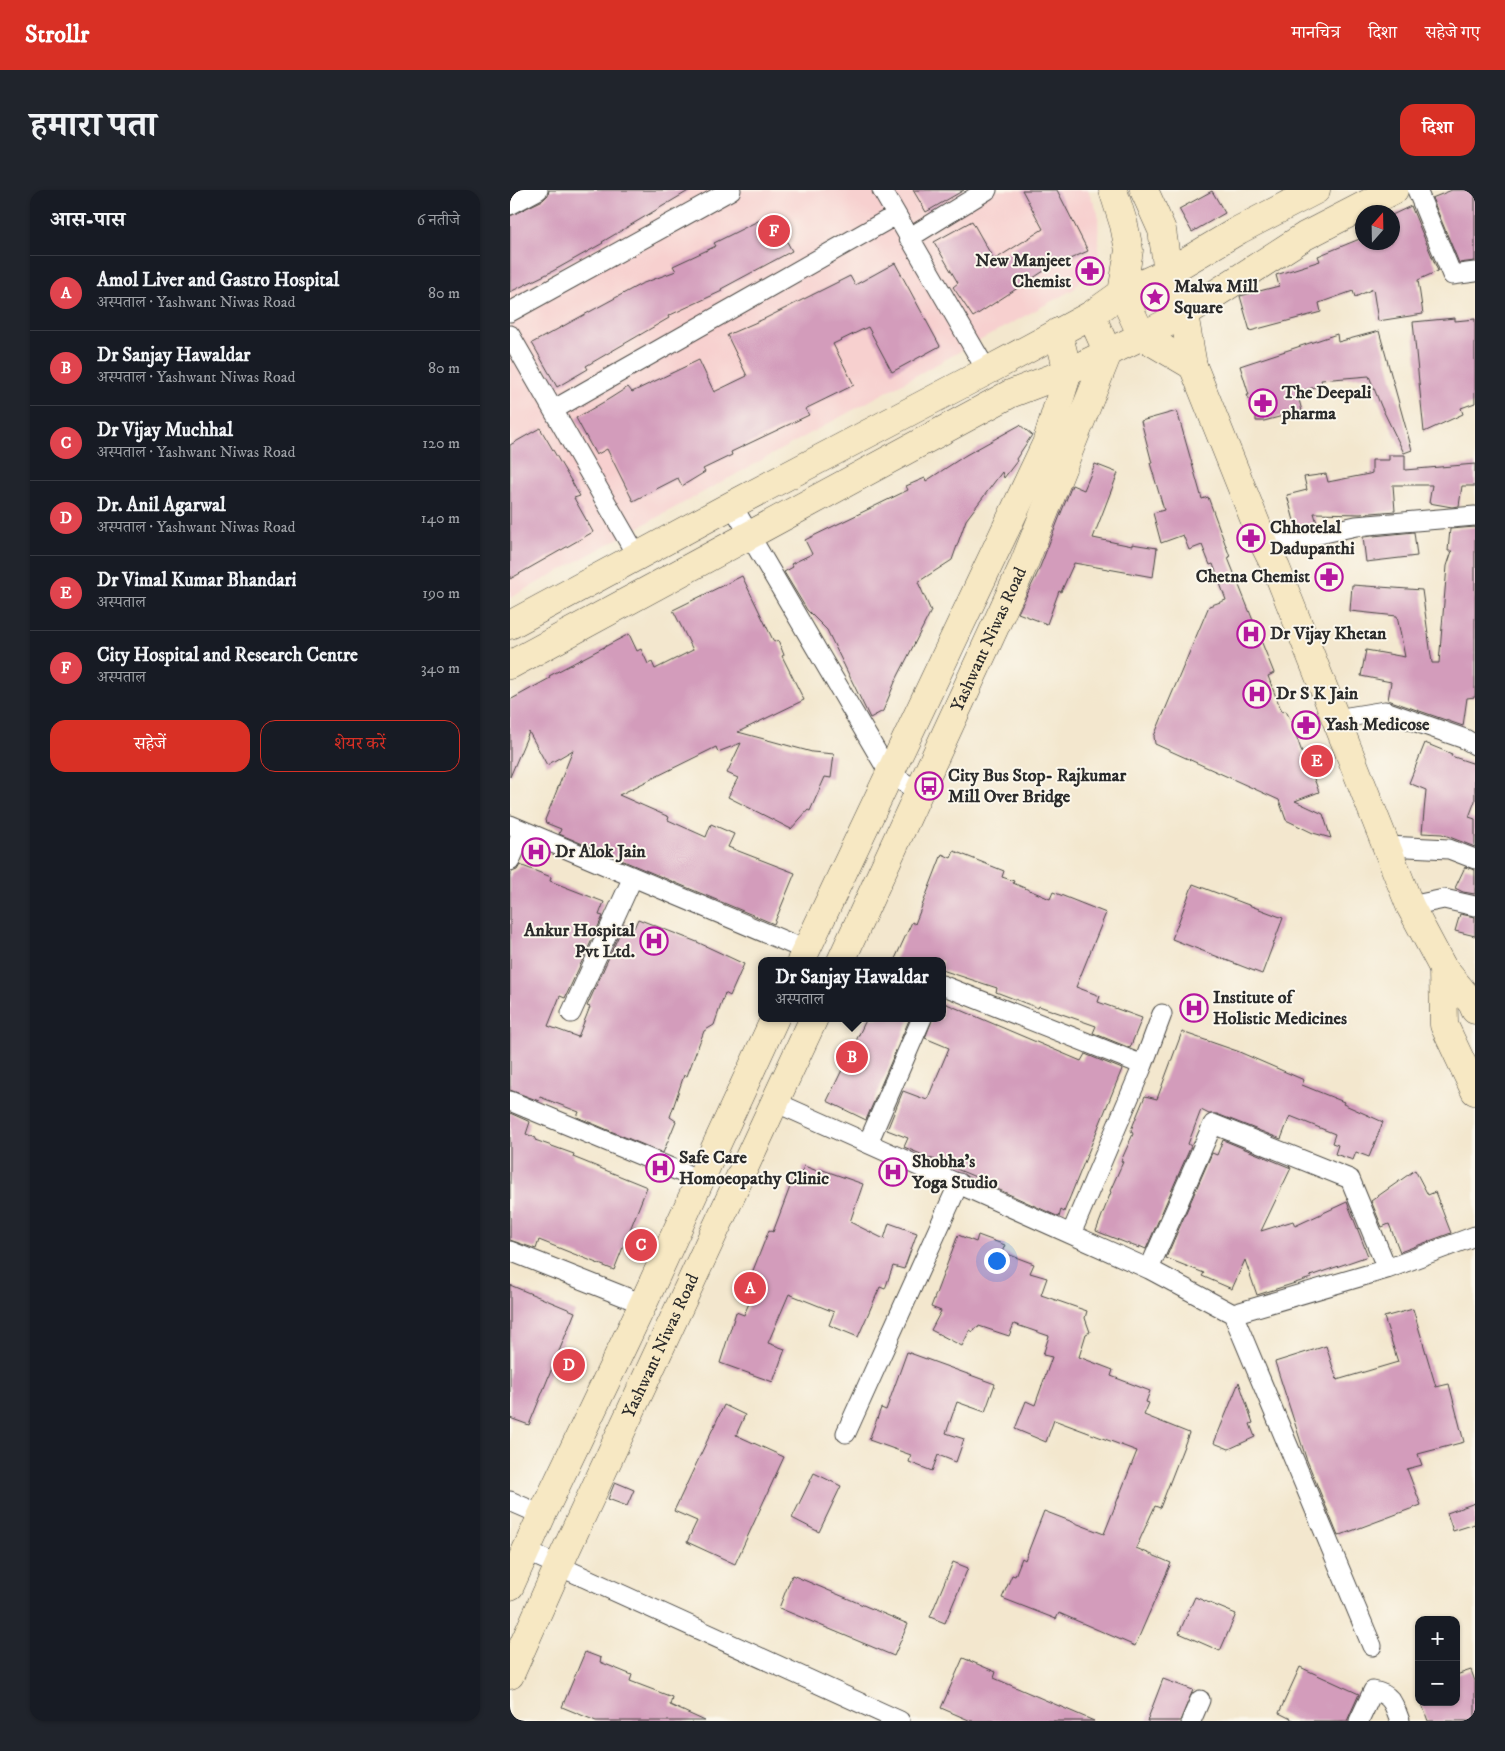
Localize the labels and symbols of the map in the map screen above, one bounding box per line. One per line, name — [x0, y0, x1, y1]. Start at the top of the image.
north arrow — [1355, 205, 1400, 250]
pin: F — [758, 212, 790, 250]
place label: New Manjeet Chemist — [975, 250, 1071, 293]
pharmacy icon: New Manjeet Chemist — [1075, 256, 1105, 286]
place label: Malwa Mill Square — [1174, 276, 1259, 319]
place icon: Malwa Mill Square — [1140, 282, 1170, 312]
place label: The Deepali pharma — [1281, 382, 1372, 425]
pharmacy icon: The Deepali pharma — [1248, 388, 1278, 418]
place label: Chhotelal Dadupanthi — [1270, 517, 1355, 560]
pharmacy icon: Chhotelal Dadupanthi — [1236, 523, 1266, 553]
pharmacy icon: Chetna Chemist — [1314, 562, 1344, 592]
street label: Yashwant Niwas Road — [946, 564, 1032, 715]
place label: Chetna Chemist — [1196, 566, 1310, 588]
hospital icon: Dr Vijay Khetan — [1236, 619, 1266, 649]
place label: Dr Vijay Khetan — [1270, 623, 1387, 645]
hospital icon: Dr S K Jain — [1242, 679, 1272, 709]
place label: Dr S K Jain — [1276, 683, 1359, 705]
pharmacy icon: Yash Medicose — [1291, 710, 1321, 740]
place label: Yash Medicose — [1324, 714, 1430, 736]
pin: E — [1301, 742, 1333, 780]
place label: City Bus Stop- Rajkumar Mill Over Bridge — [948, 765, 1126, 808]
bus stop icon: City Bus Stop- Rajkumar Mill Over Bridge — [914, 771, 944, 801]
hospital icon: Dr Alok Jain — [521, 837, 551, 867]
place label: Dr Alok Jain — [555, 841, 646, 863]
place label: Ankur Hospital Pvt Ltd. — [523, 920, 636, 963]
hospital icon: Ankur Hospital Pvt Ltd. — [639, 926, 669, 956]
place label: Institute of Holistic Medicines — [1213, 987, 1347, 1030]
hospital icon: Institute of Holistic Medicines — [1179, 993, 1209, 1023]
pin: B — [836, 1038, 868, 1076]
place label: Safe Care Homoeopathy Clinic — [679, 1147, 829, 1190]
place label: Shobha's Yoga Studio — [911, 1151, 998, 1194]
hospital icon: Safe Care Homoeopathy Clinic — [645, 1153, 675, 1183]
hospital icon: Shobha's Yoga Studio — [878, 1157, 908, 1187]
pin: C — [625, 1226, 657, 1264]
your location — [984, 1248, 1010, 1274]
pin: A — [734, 1269, 766, 1307]
street label: Yashwant Niwas Road — [618, 1270, 704, 1422]
pin: D — [553, 1346, 585, 1384]

